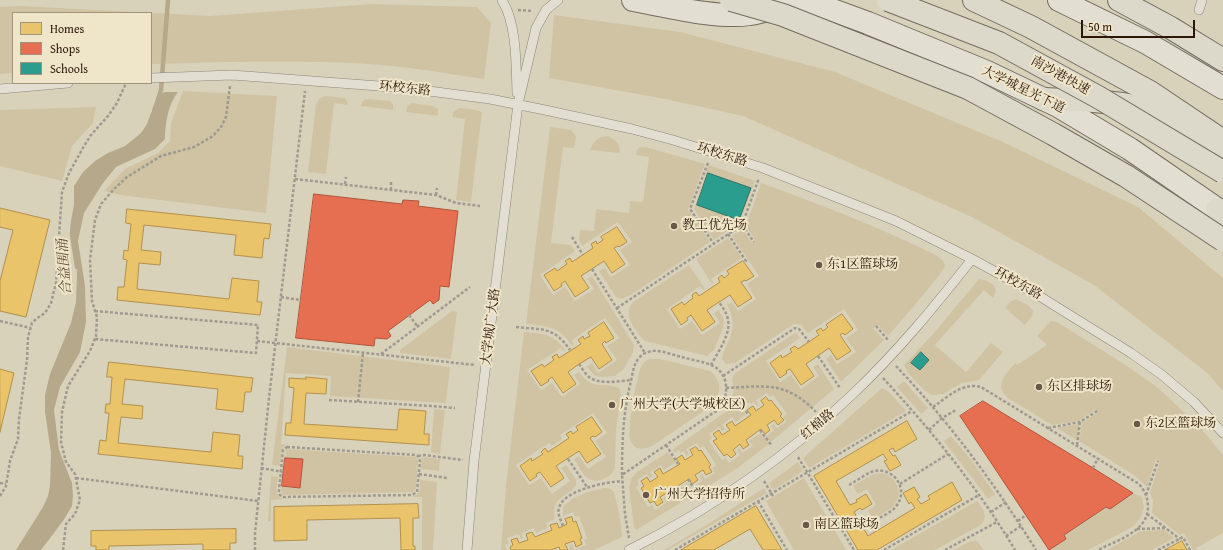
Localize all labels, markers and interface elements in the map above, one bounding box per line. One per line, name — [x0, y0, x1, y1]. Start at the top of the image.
legend — [12, 12, 152, 84]
scale bar — [1083, 12, 1197, 38]
text: 50 m — [1088, 18, 1112, 35]
text: Homes — [50, 20, 84, 37]
text: Shops — [50, 40, 80, 57]
street label: 南沙港快速 — [1028, 53, 1092, 99]
text: Schools — [50, 60, 88, 77]
street label: 大学城星光下道 — [979, 63, 1067, 117]
street label: 环校东路 — [378, 79, 432, 99]
street label: 环校东路 — [695, 140, 749, 170]
place label: 教工优先场 — [682, 218, 747, 234]
marker: 教工优先场 — [669, 221, 679, 231]
water label: 合益围涌 — [55, 238, 75, 296]
place label: 东1区篮球场 — [827, 257, 898, 273]
marker: 东1区篮球场 — [814, 260, 824, 270]
street label: 环校东路 — [991, 265, 1045, 303]
street label: 大学城广大路 — [479, 287, 503, 367]
place label: 东区排球场 — [1047, 379, 1112, 395]
marker: 东区排球场 — [1034, 382, 1044, 392]
place label: 广州大学(大学城校区) — [620, 397, 745, 413]
marker: 广州大学(大学城校区) — [607, 400, 617, 410]
street label: 红棉路 — [798, 406, 838, 444]
place label: 东2区篮球场 — [1145, 416, 1216, 432]
marker: 东2区篮球场 — [1132, 419, 1142, 429]
place label: 广州大学招待所 — [654, 487, 745, 503]
marker: 广州大学招待所 — [641, 490, 651, 500]
place label: 南区篮球场 — [814, 517, 879, 533]
marker: 南区篮球场 — [801, 520, 811, 530]

